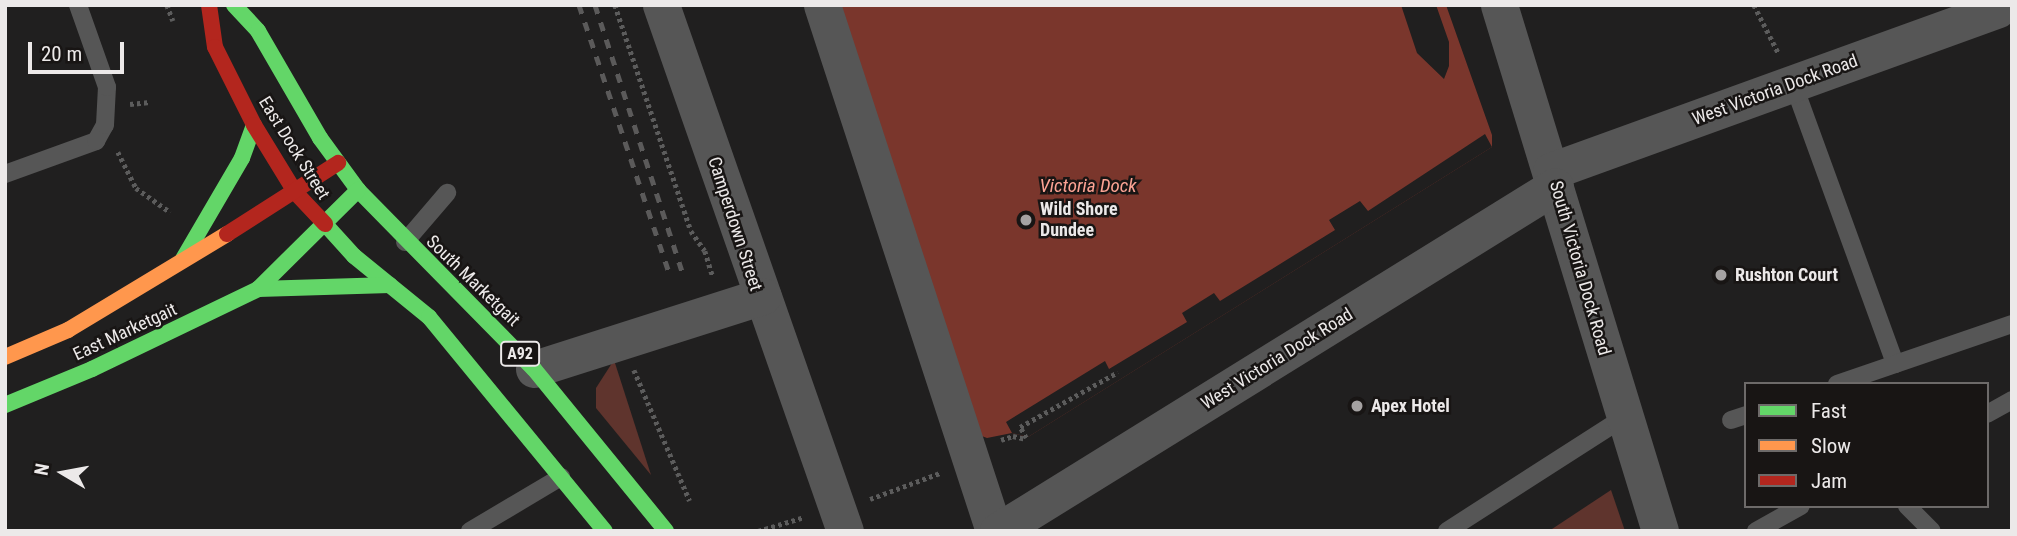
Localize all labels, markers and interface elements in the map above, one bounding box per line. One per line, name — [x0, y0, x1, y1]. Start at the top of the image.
scale bar — [32, 28, 128, 72]
text: 20 m — [41, 42, 82, 66]
street label: West Victoria Dock Road — [1689, 50, 1861, 130]
street label: East Dock Street — [254, 93, 334, 203]
street label: Camperdown Street — [703, 154, 767, 294]
water label: Victoria Dock — [1039, 175, 1137, 197]
street label: South Victoria Dock Road — [1545, 178, 1615, 358]
place label: Wild Shore Dundee — [1040, 199, 1118, 242]
marker: Wild Shore Dundee — [1018, 212, 1034, 228]
street label: South Marketgait — [422, 231, 524, 331]
place label: Rushton Court — [1735, 264, 1838, 286]
marker: Rushton Court — [1713, 267, 1729, 283]
street label: East Marketgait — [70, 299, 180, 365]
street label: West Victoria Dock Road — [1197, 304, 1357, 414]
road number: A92 — [499, 342, 541, 366]
legend — [1744, 382, 1989, 508]
place label: Apex Hotel — [1371, 395, 1450, 417]
marker: Apex Hotel — [1349, 398, 1365, 414]
text: Fast — [1811, 399, 1847, 423]
text: Slow — [1811, 434, 1851, 458]
north arrow — [28, 438, 98, 508]
text: N — [29, 462, 54, 477]
text: Jam — [1811, 469, 1847, 493]

